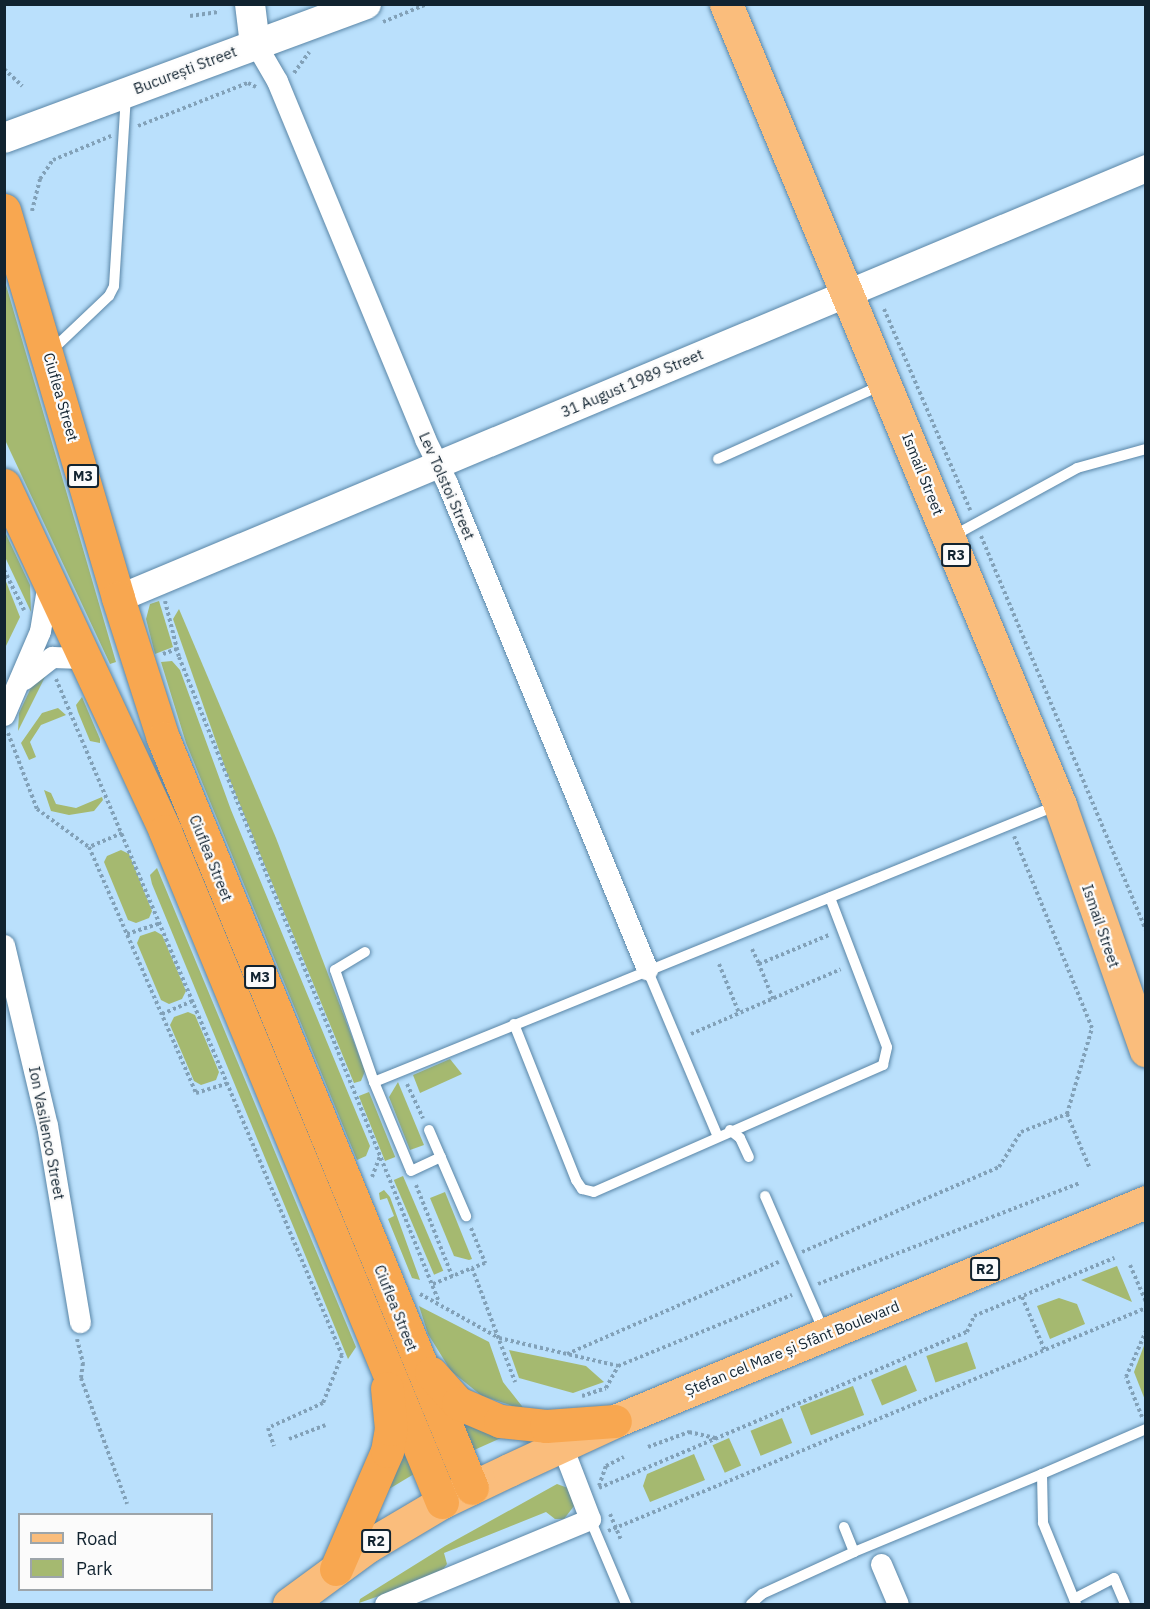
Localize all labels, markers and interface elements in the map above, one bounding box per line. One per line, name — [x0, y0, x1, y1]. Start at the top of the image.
street label: București Street — [131, 42, 239, 98]
street label: 31 August 1989 Street — [558, 345, 706, 421]
street label: Ciuflea Street — [40, 351, 82, 443]
street label: Lev Tolstoi Street — [415, 429, 479, 543]
street label: Ismail Street — [898, 430, 948, 518]
road number: M3 — [66, 465, 100, 487]
road number: R3 — [941, 544, 971, 566]
street label: Ciuflea Street — [186, 812, 236, 904]
street label: Ismail Street — [1078, 882, 1124, 970]
road number: M3 — [244, 966, 276, 988]
street label: Ion Vasilenco Street — [25, 1065, 69, 1201]
road number: R2 — [970, 1258, 1000, 1280]
street label: Ciuflea Street — [371, 1262, 421, 1354]
street label: Ștefan cel Mare și Sfânt Boulevard — [682, 1297, 902, 1399]
legend — [18, 1513, 213, 1591]
text: Road — [76, 1527, 117, 1550]
road number: R2 — [361, 1530, 391, 1552]
text: Park — [76, 1557, 112, 1580]

